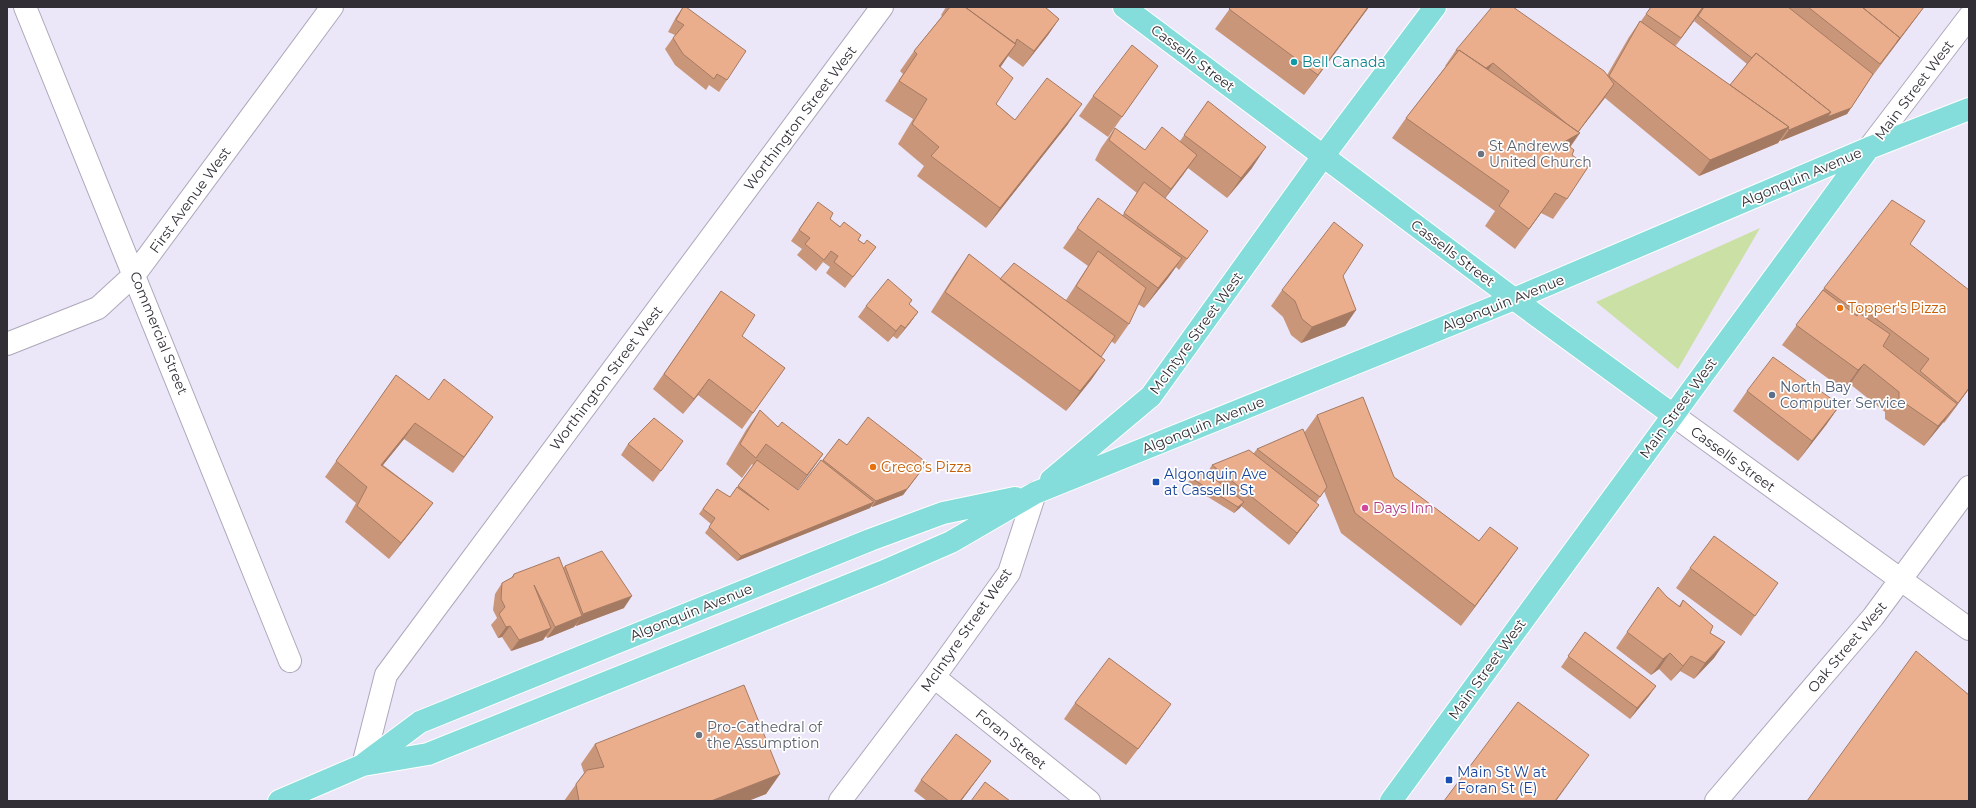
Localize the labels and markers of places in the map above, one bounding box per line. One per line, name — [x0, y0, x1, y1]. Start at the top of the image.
place label: Bell Canada — [1302, 53, 1386, 71]
marker: Bell Canada — [1289, 57, 1299, 67]
place label: St Andrews United Church — [1489, 137, 1592, 171]
marker: St Andrews United Church — [1476, 149, 1486, 159]
place label: Topper's Pizza — [1848, 299, 1947, 317]
marker: Topper's Pizza — [1835, 303, 1845, 313]
place label: North Bay Computer Service — [1780, 378, 1906, 412]
marker: North Bay Computer Service — [1767, 390, 1777, 400]
place label: Greco’s Pizza — [881, 458, 972, 476]
marker: Greco’s Pizza — [868, 462, 878, 472]
place label: Algonquin Ave at Cassells St — [1164, 465, 1267, 499]
marker: Algonquin Ave at Cassells St — [1151, 477, 1161, 487]
place label: Days Inn — [1373, 499, 1434, 517]
marker: Days Inn — [1360, 503, 1370, 513]
place label: Pro-Cathedral of the Assumption — [707, 718, 823, 752]
marker: Pro-Cathedral of the Assumption — [694, 730, 704, 740]
place label: Main St W at Foran St (E) — [1457, 763, 1547, 797]
marker: Main St W at Foran St (E) — [1444, 775, 1454, 785]

